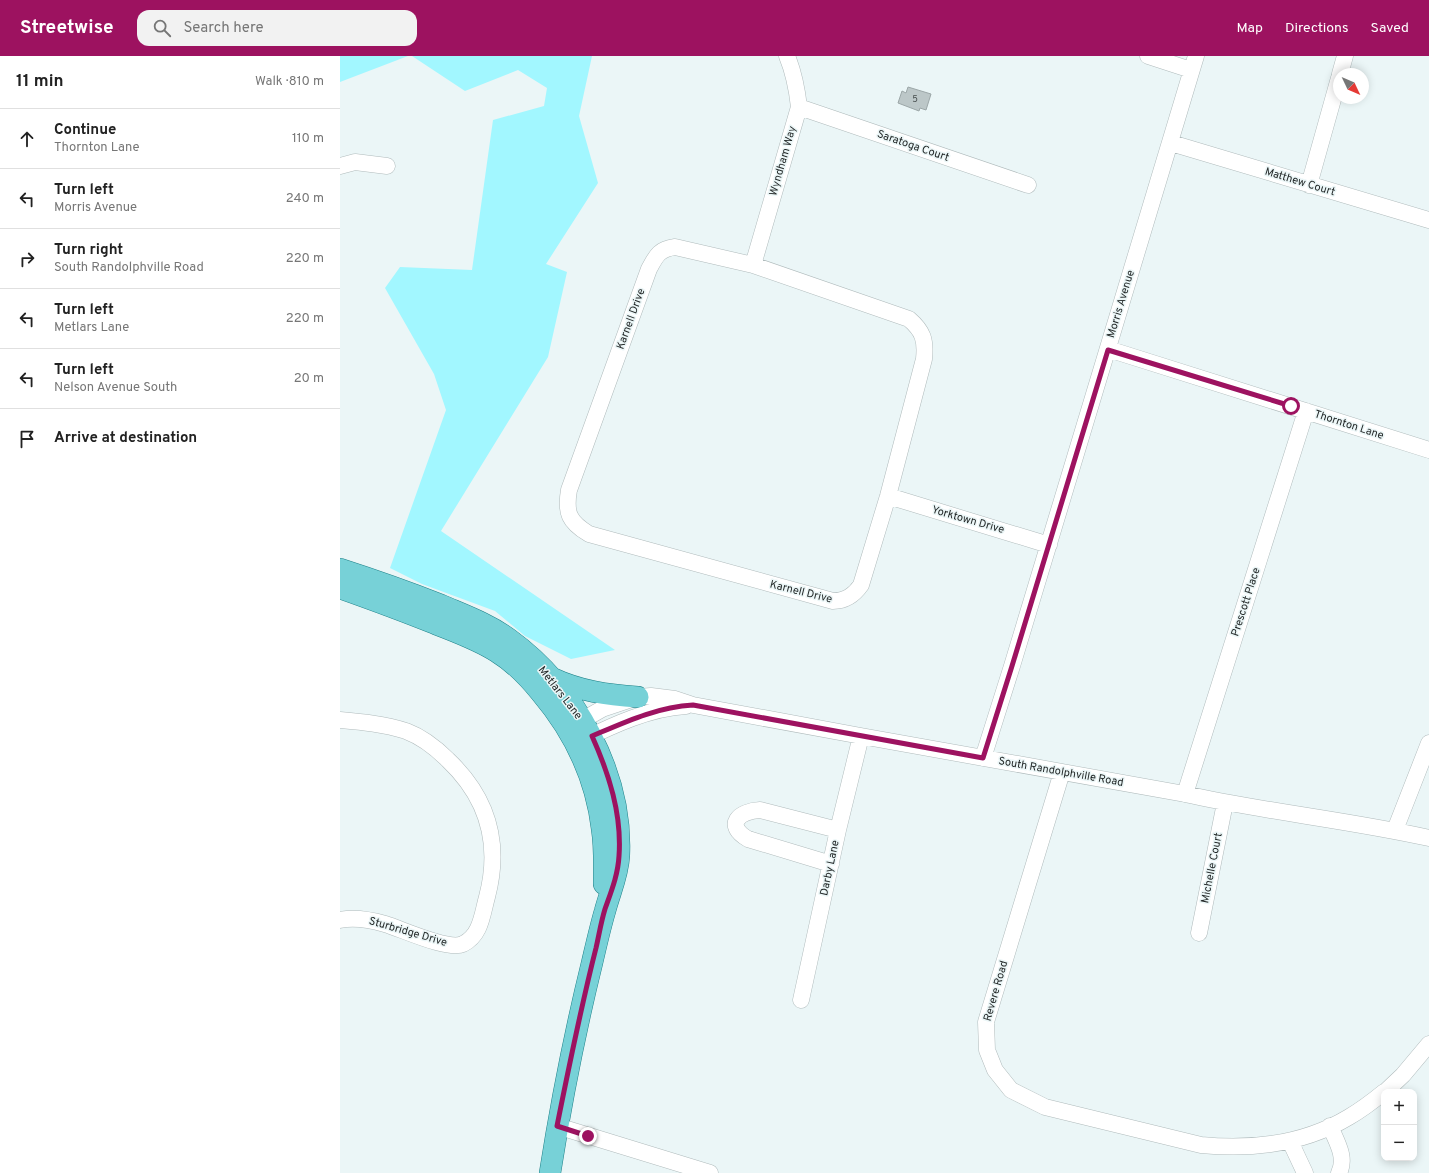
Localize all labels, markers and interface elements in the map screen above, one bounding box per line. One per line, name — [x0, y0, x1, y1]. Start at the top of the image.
search box — [137, 10, 417, 46]
text: Streetwise — [20, 16, 113, 40]
icon: search — [151, 17, 173, 39]
text: Search here — [183, 19, 264, 38]
text: Map — [1237, 20, 1263, 37]
text: Directions — [1285, 20, 1349, 37]
text: Saved — [1371, 20, 1409, 37]
north arrow — [1333, 68, 1369, 104]
text: 11 min — [16, 71, 64, 93]
text: Walk · 810 m — [255, 74, 324, 90]
house number: 5 — [912, 94, 918, 105]
text: Continue — [54, 121, 116, 140]
street label: Wyndham Way — [766, 124, 800, 198]
street label: Saratoga Court — [875, 127, 951, 165]
icon: ahead — [16, 128, 38, 150]
text: 110 m — [292, 131, 324, 147]
text: Thornton Lane — [54, 140, 140, 156]
street label: Matthew Court — [1263, 165, 1337, 199]
text: Turn left — [54, 181, 114, 200]
icon: left — [16, 188, 38, 210]
text: 240 m — [286, 191, 324, 207]
text: Morris Avenue — [54, 200, 137, 216]
text: Turn right — [54, 241, 123, 260]
icon: right — [16, 248, 38, 270]
text: 220 m — [286, 251, 324, 267]
text: South Randolphville Road — [54, 260, 204, 276]
street label: Morris Avenue — [1104, 268, 1138, 340]
street label: Karnell Drive — [613, 286, 649, 351]
text: Turn left — [54, 301, 114, 320]
icon: left — [16, 308, 38, 330]
text: 220 m — [286, 311, 324, 327]
text: Metlars Lane — [54, 320, 129, 336]
text: Turn left — [54, 361, 114, 380]
icon: left — [16, 368, 38, 390]
text: 20 m — [294, 371, 324, 387]
text: Nelson Avenue South — [54, 380, 177, 396]
route start — [1282, 397, 1300, 415]
street label: Thornton Lane — [1312, 407, 1386, 443]
icon: arrive — [16, 428, 38, 450]
text: Arrive at destination — [54, 429, 197, 448]
street label: Yorktown Drive — [930, 503, 1006, 537]
street label: Prescott Place — [1228, 566, 1264, 638]
street label: Karnell Drive — [768, 577, 834, 607]
street label: Metlars Lane — [535, 664, 585, 722]
street label: South Randolphville Road — [997, 754, 1125, 790]
street label: Michelle Court — [1198, 831, 1226, 905]
street label: Darby Lane — [817, 839, 843, 897]
street label: Sturbridge Drive — [367, 914, 449, 950]
street label: Revere Road — [981, 959, 1011, 1023]
map controls — [1381, 1089, 1417, 1161]
button: + — [1381, 1089, 1417, 1125]
button: − — [1381, 1125, 1417, 1161]
route end — [579, 1127, 597, 1145]

